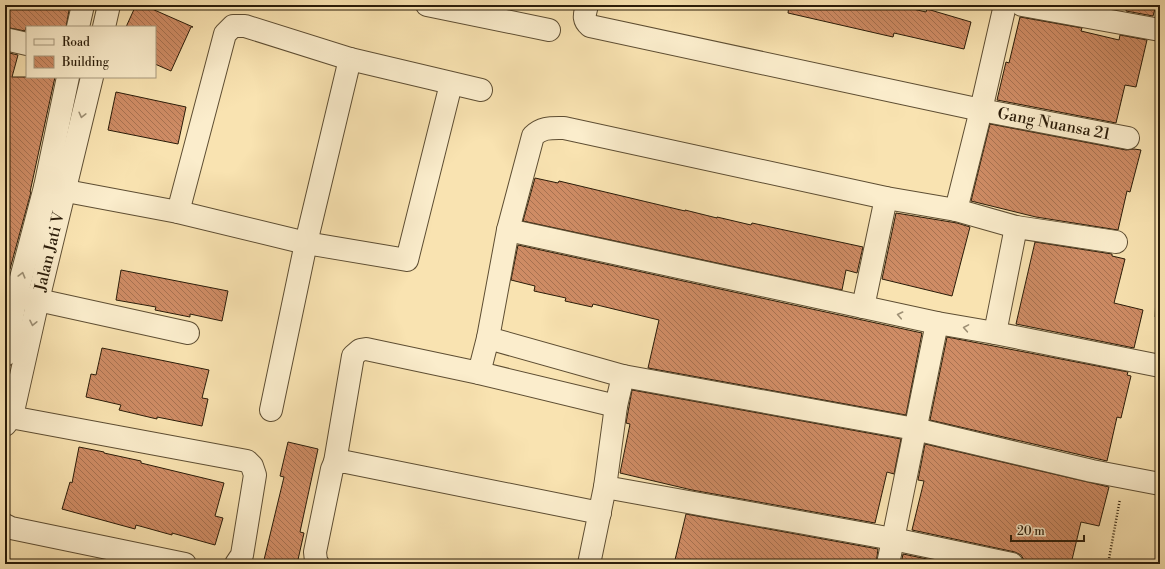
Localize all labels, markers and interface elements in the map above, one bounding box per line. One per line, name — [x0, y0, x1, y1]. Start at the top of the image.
legend — [26, 26, 156, 78]
text: Road — [62, 35, 90, 50]
text: Building — [61, 55, 110, 70]
street label: Gang Nuansa 21 — [996, 103, 1112, 144]
one-way arrow — [79, 112, 87, 118]
street label: Jalan Jati V — [30, 209, 69, 294]
one-way arrow — [17, 272, 25, 279]
one-way arrow — [897, 312, 903, 320]
one-way arrow — [29, 320, 37, 326]
one-way arrow — [963, 324, 969, 333]
scale bar — [1011, 517, 1084, 543]
text: 20 m — [1017, 524, 1045, 539]

